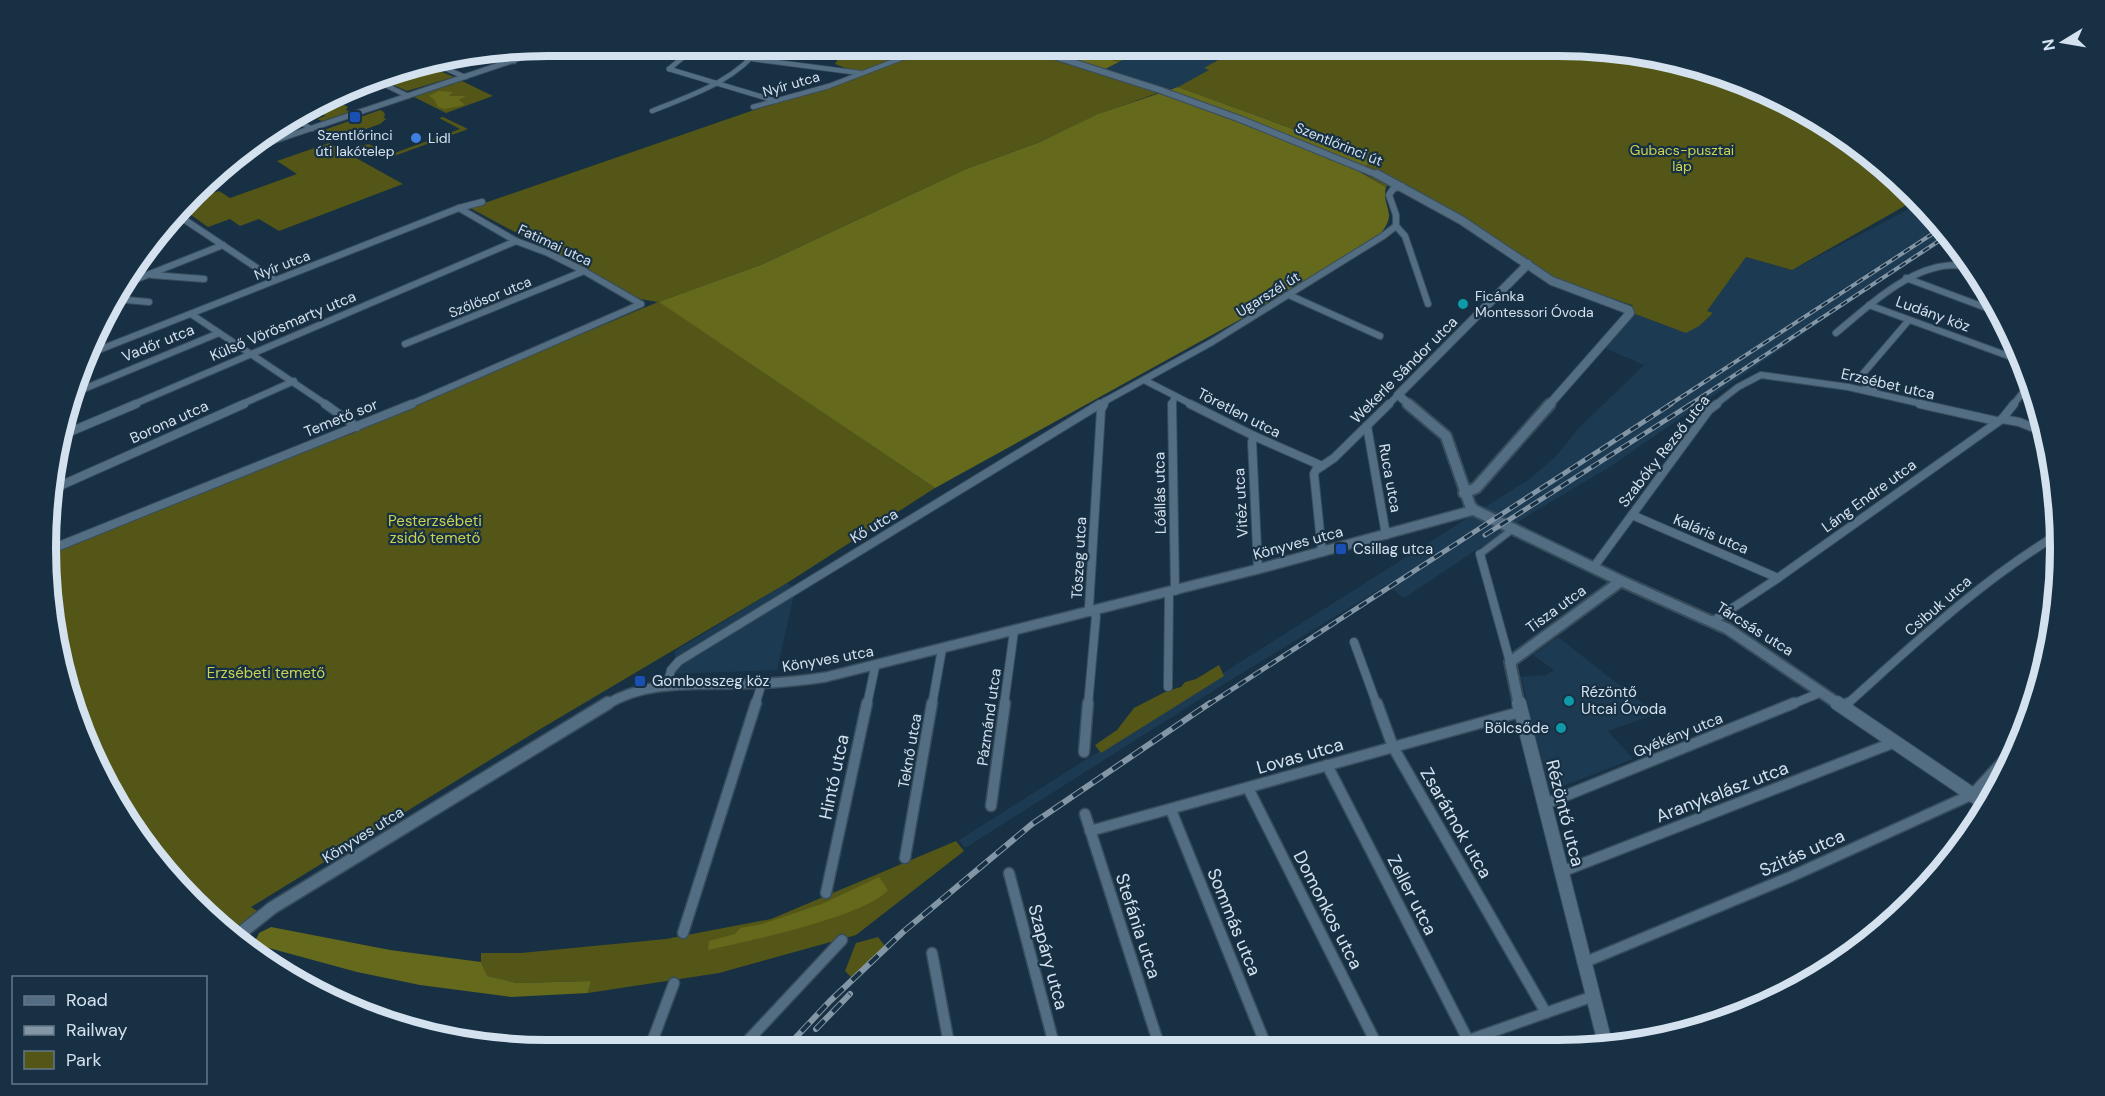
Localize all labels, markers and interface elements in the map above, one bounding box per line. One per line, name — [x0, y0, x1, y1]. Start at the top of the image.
north arrow — [2033, 12, 2093, 72]
text: N — [2037, 37, 2060, 52]
street label: Nyír utca — [760, 67, 822, 101]
marker: Szentlőrinci úti lakótelep — [348, 110, 362, 124]
street label: Szentlőrinci út — [1293, 118, 1385, 170]
place label: Szentlőrinci úti lakótelep — [316, 126, 395, 160]
place label: Lidl — [428, 129, 451, 147]
marker: Lidl — [409, 131, 423, 145]
park label: Gubacs-pusztai láp — [1630, 141, 1734, 175]
street label: Fatimai utca — [515, 220, 595, 270]
street label: Nyír utca — [252, 246, 312, 284]
street label: Ugarszél út — [1233, 267, 1303, 321]
street label: Szőlősor utca — [446, 272, 534, 322]
street label: Külső Vörösmarty utca — [207, 286, 359, 366]
place label: Ficánka Montessori Óvoda — [1475, 287, 1594, 321]
street label: Ludány köz — [1893, 291, 1973, 337]
marker: Ficánka Montessori Óvoda — [1456, 297, 1470, 311]
street label: Wekerle Sándor utca — [1346, 312, 1462, 428]
street label: Vadőr utca — [119, 319, 197, 367]
street label: Erzsébet utca — [1839, 364, 1937, 404]
street label: Töretlen utca — [1194, 383, 1284, 443]
street label: Szabóky Rezső utca — [1614, 391, 1714, 511]
street label: Temető sor — [301, 394, 381, 442]
street label: Borona utca — [127, 396, 211, 448]
street label: Ruca utca — [1374, 442, 1406, 514]
street label: Lóállás utca — [1149, 452, 1171, 534]
street label: Láng Endre utca — [1818, 455, 1920, 537]
street label: Vitéz utca — [1229, 468, 1253, 538]
street label: Kő utca — [846, 504, 902, 548]
street label: Kaláris utca — [1670, 509, 1752, 559]
park label: Pesterzsébeti zsidó temető — [388, 511, 482, 548]
street label: Tószeg utca — [1067, 516, 1091, 600]
street label: Könyves utca — [1251, 521, 1345, 565]
place label: Csillag utca — [1353, 539, 1433, 559]
marker: Csillag utca — [1334, 542, 1348, 556]
street label: Csibuk utca — [1900, 571, 1976, 641]
street label: Tisza utca — [1522, 580, 1590, 638]
street label: Tárcsás utca — [1713, 597, 1797, 661]
street label: Könyves utca — [781, 641, 875, 677]
park label: Erzsébeti temető — [207, 663, 325, 683]
street label: Pázmánd utca — [972, 667, 1006, 767]
place label: Gombosszeg köz — [652, 671, 770, 691]
marker: Gombosszeg köz — [633, 674, 647, 688]
place label: Rézöntő Utcai Óvoda — [1581, 682, 1666, 719]
marker: Rézöntő Utcai Óvoda — [1562, 694, 1576, 708]
street label: Gyékény utca — [1630, 708, 1726, 762]
street label: Teknő utca — [894, 712, 926, 790]
place label: Bölcsőde — [1485, 718, 1549, 738]
marker: Bölcsőde — [1554, 721, 1568, 735]
street label: Hintó utca — [813, 732, 855, 822]
street label: Lovas utca — [1254, 732, 1346, 780]
street label: Aranykalász utca — [1652, 756, 1792, 828]
street label: Rézöntő utca — [1540, 757, 1590, 869]
street label: Zsarátnok utca — [1415, 763, 1497, 883]
street label: Könyves utca — [318, 802, 408, 868]
street label: Szitás utca — [1756, 824, 1848, 882]
street label: Domonkos utca — [1288, 847, 1368, 973]
street label: Zeller utca — [1382, 851, 1442, 939]
street label: Sommás utca — [1202, 865, 1266, 979]
street label: Stefánia utca — [1110, 870, 1166, 982]
street label: Szapáry utca — [1022, 902, 1074, 1012]
legend — [12, 976, 207, 1084]
text: Road — [66, 988, 108, 1012]
text: Railway — [66, 1018, 128, 1042]
text: Park — [66, 1048, 102, 1072]

